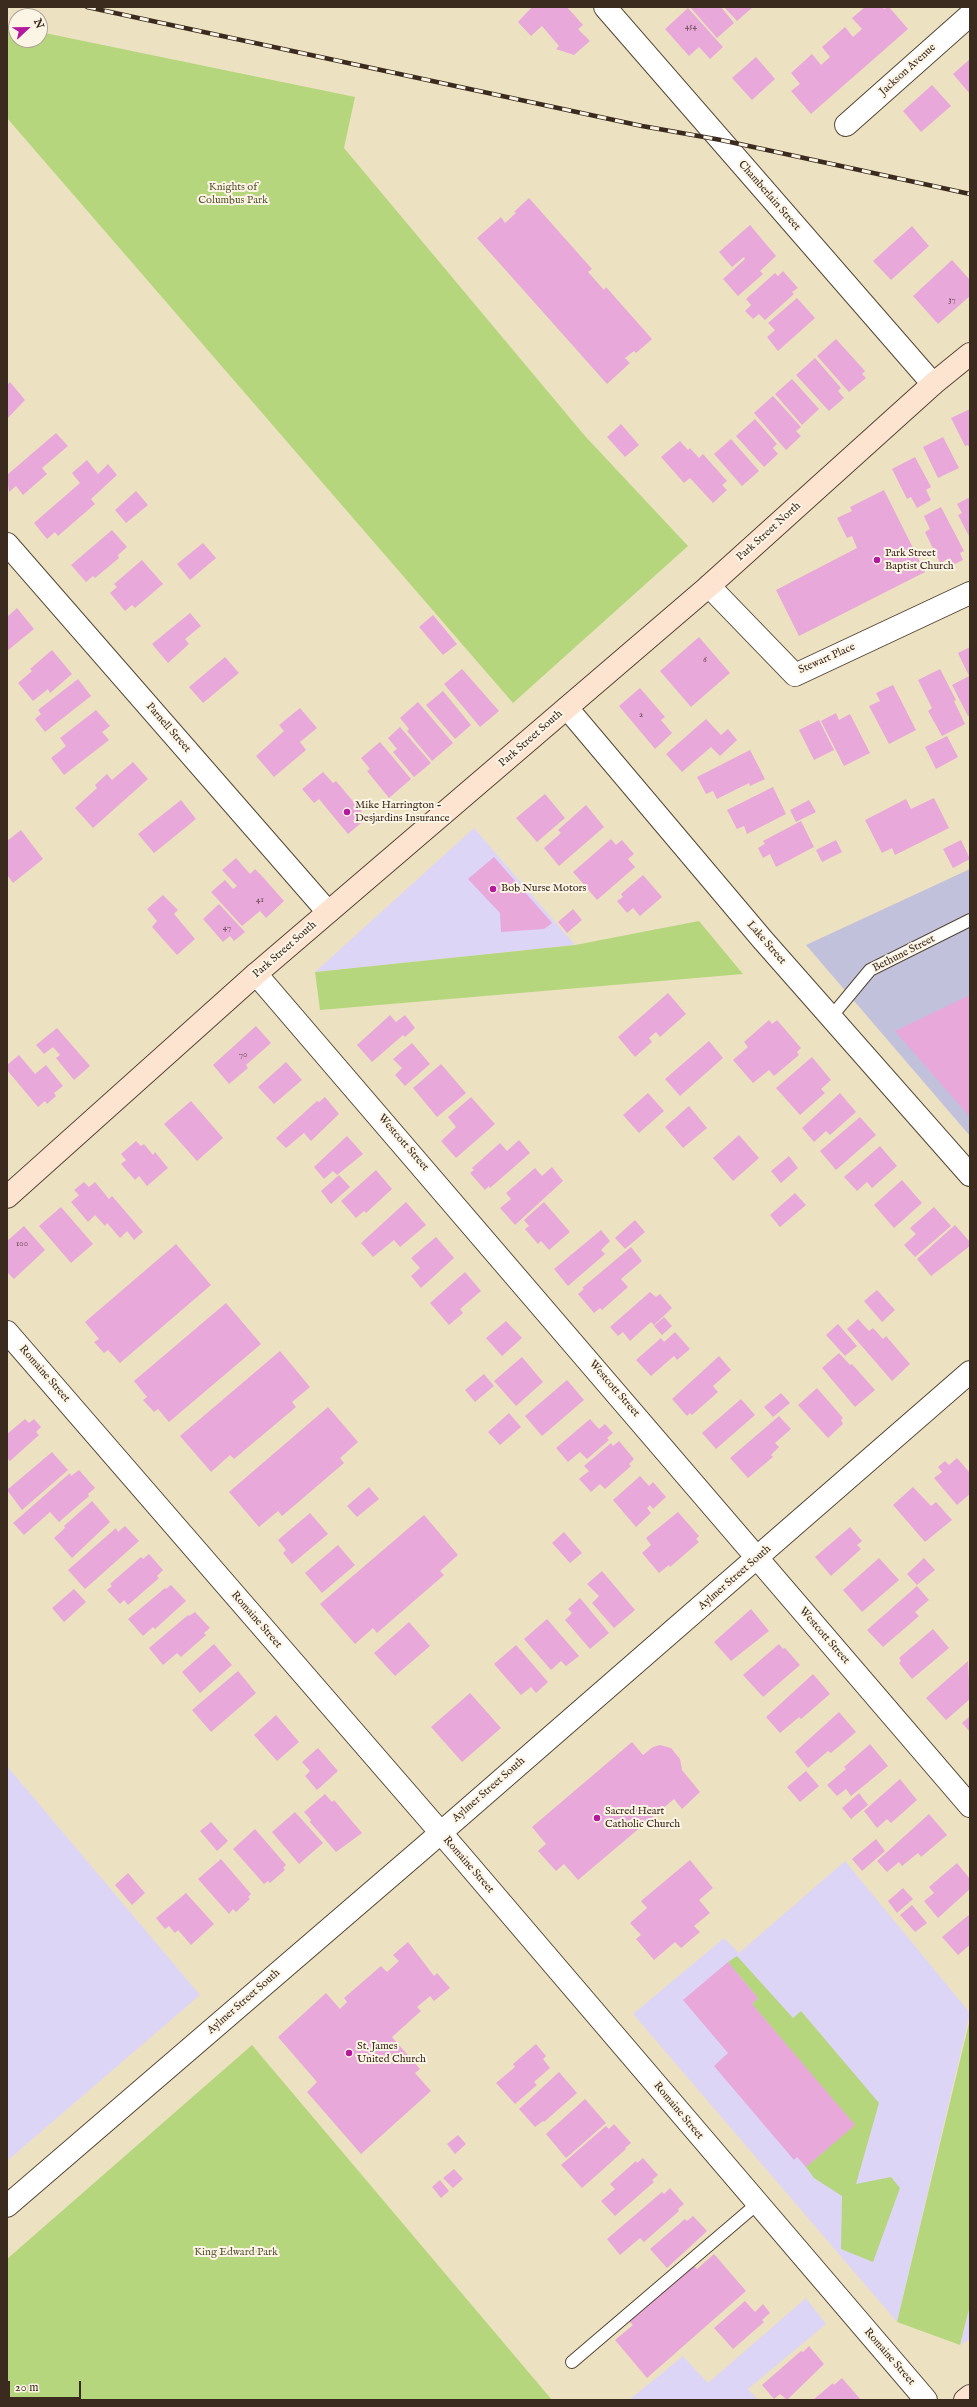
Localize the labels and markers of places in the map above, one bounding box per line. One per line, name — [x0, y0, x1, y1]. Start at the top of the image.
place label: Park Street Baptist Church — [885, 547, 954, 573]
marker: Park Street Baptist Church — [872, 555, 882, 565]
place label: Mike Harrington - Desjardins Insurance — [355, 799, 450, 825]
marker: Mike Harrington - Desjardins Insurance — [342, 807, 352, 817]
place label: Bob Nurse Motors — [501, 882, 586, 896]
marker: Bob Nurse Motors — [488, 884, 498, 894]
place label: Sacred Heart Catholic Church — [605, 1805, 680, 1831]
marker: Sacred Heart Catholic Church — [592, 1813, 602, 1823]
place label: St. James United Church — [357, 2040, 426, 2066]
marker: St. James United Church — [344, 2048, 354, 2058]

